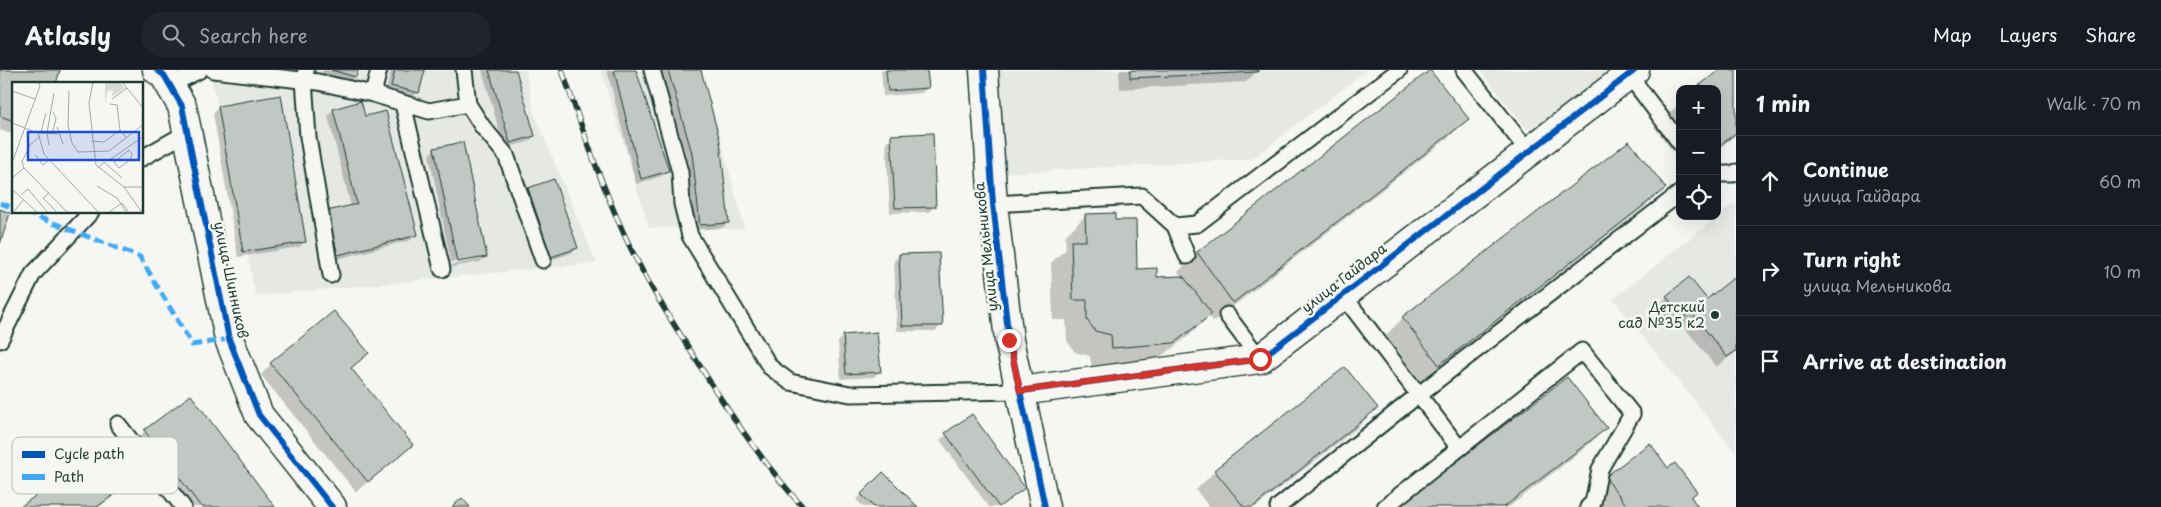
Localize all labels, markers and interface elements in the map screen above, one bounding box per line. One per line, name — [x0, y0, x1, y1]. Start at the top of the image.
search box — [141, 12, 491, 57]
text: Atlasly — [25, 17, 111, 53]
icon: search — [159, 21, 187, 49]
text: Search here — [199, 21, 308, 49]
text: Map — [1933, 21, 1972, 48]
text: Layers — [2000, 21, 2057, 48]
text: Share — [2085, 21, 2136, 48]
inset map — [12, 82, 144, 214]
map controls — [1676, 85, 1721, 220]
button: + — [1676, 85, 1721, 130]
text: 1 min — [1756, 87, 1810, 119]
text: Walk · 70 m — [2046, 91, 2141, 115]
button: − — [1676, 130, 1721, 175]
text: Continue — [1803, 155, 1889, 183]
icon: ahead — [1756, 167, 1784, 195]
text: 60 m — [2099, 169, 2141, 193]
button: locate — [1676, 175, 1721, 220]
street label: улица Мельникова — [968, 181, 1003, 313]
text: улица Гайдара — [1803, 183, 1920, 207]
street label: улица Шинников — [209, 219, 254, 340]
street label: улица Гайдара — [1297, 238, 1391, 318]
text: Turn right — [1803, 245, 1901, 273]
icon: right — [1756, 257, 1784, 285]
text: 10 m — [2104, 259, 2141, 283]
text: улица Мельникова — [1803, 273, 1951, 297]
place label: Детский сад №35 к2 — [1618, 296, 1705, 333]
marker: Детский сад №35 к2 — [1709, 309, 1721, 321]
route end — [998, 329, 1021, 352]
icon: arrive — [1756, 347, 1784, 375]
text: Arrive at destination — [1803, 347, 2007, 375]
route start — [1249, 348, 1272, 371]
legend — [12, 437, 178, 494]
text: Cycle path — [54, 443, 125, 464]
text: Path — [54, 466, 84, 487]

